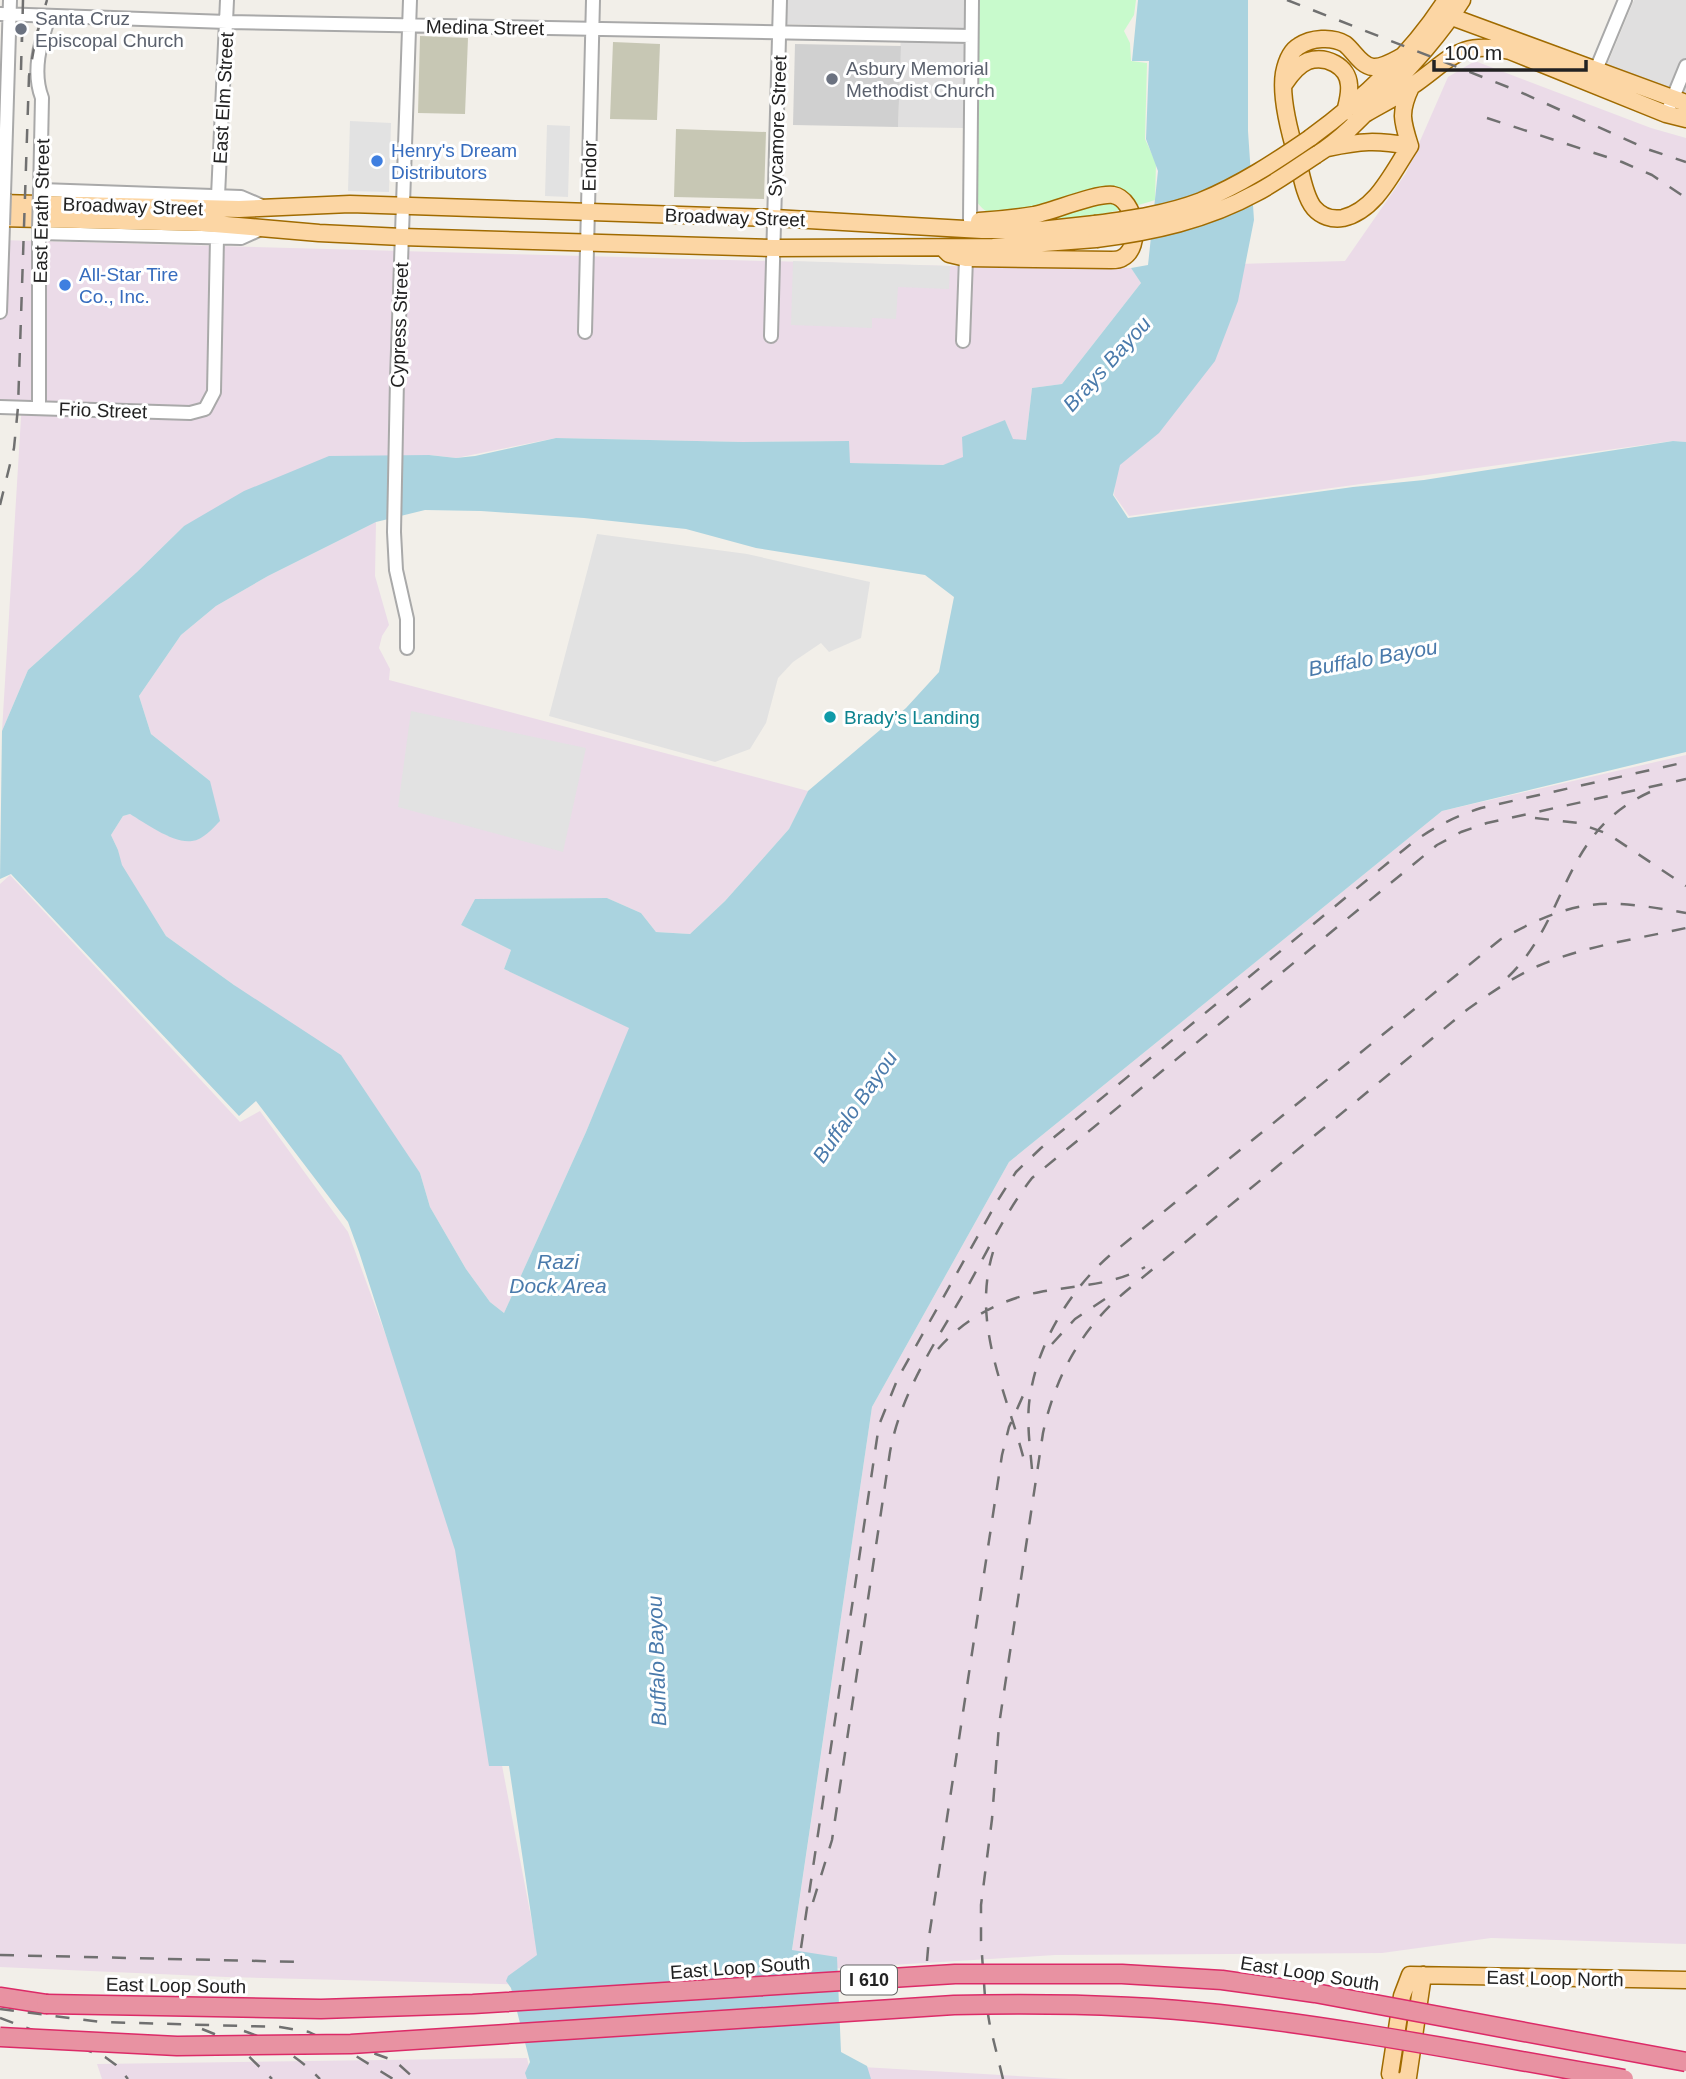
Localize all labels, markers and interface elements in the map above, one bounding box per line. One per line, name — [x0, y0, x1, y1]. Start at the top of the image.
place label: Santa Cruz Episcopal Church — [35, 8, 184, 51]
street label: Medina Street — [426, 16, 545, 39]
marker: Santa Cruz Episcopal Church — [13, 21, 29, 37]
scale bar — [1434, 28, 1586, 72]
street label: East Elm Street — [210, 31, 237, 164]
text: 100 m — [1444, 41, 1502, 64]
street label: Sycamore Street — [765, 54, 790, 197]
place label: Asbury Memorial Methodist Church — [846, 58, 995, 101]
marker: Asbury Memorial Methodist Church — [824, 71, 840, 87]
street label: East Erath Street — [30, 138, 53, 284]
place label: Henry's Dream Distributors — [391, 140, 517, 183]
street label: Endor — [579, 140, 600, 192]
marker: Henry's Dream Distributors — [369, 153, 385, 169]
street label: Broadway Street — [62, 194, 204, 219]
street label: Broadway Street — [664, 205, 806, 230]
street label: Cypress Street — [387, 261, 412, 388]
place label: All-Star Tire Co., Inc. — [79, 264, 178, 307]
marker: All-Star Tire Co., Inc. — [57, 277, 73, 293]
water label: Brays Bayou — [1058, 311, 1155, 416]
street label: Frio Street — [58, 398, 148, 423]
water label: Buffalo Bayou — [1307, 635, 1440, 680]
place label: Brady’s Landing — [844, 707, 980, 728]
marker: Brady’s Landing — [822, 709, 838, 725]
water label: Buffalo Bayou — [808, 1046, 902, 1167]
water label: Razi Dock Area — [509, 1250, 607, 1297]
water label: Buffalo Bayou — [643, 1595, 670, 1727]
street label: East Loop South — [669, 1952, 811, 1983]
street label: East Loop South — [1239, 1952, 1381, 1995]
road number: I 610 — [841, 1966, 897, 1994]
street label: East Loop North — [1486, 1967, 1624, 1990]
street label: East Loop South — [106, 1974, 246, 1997]

